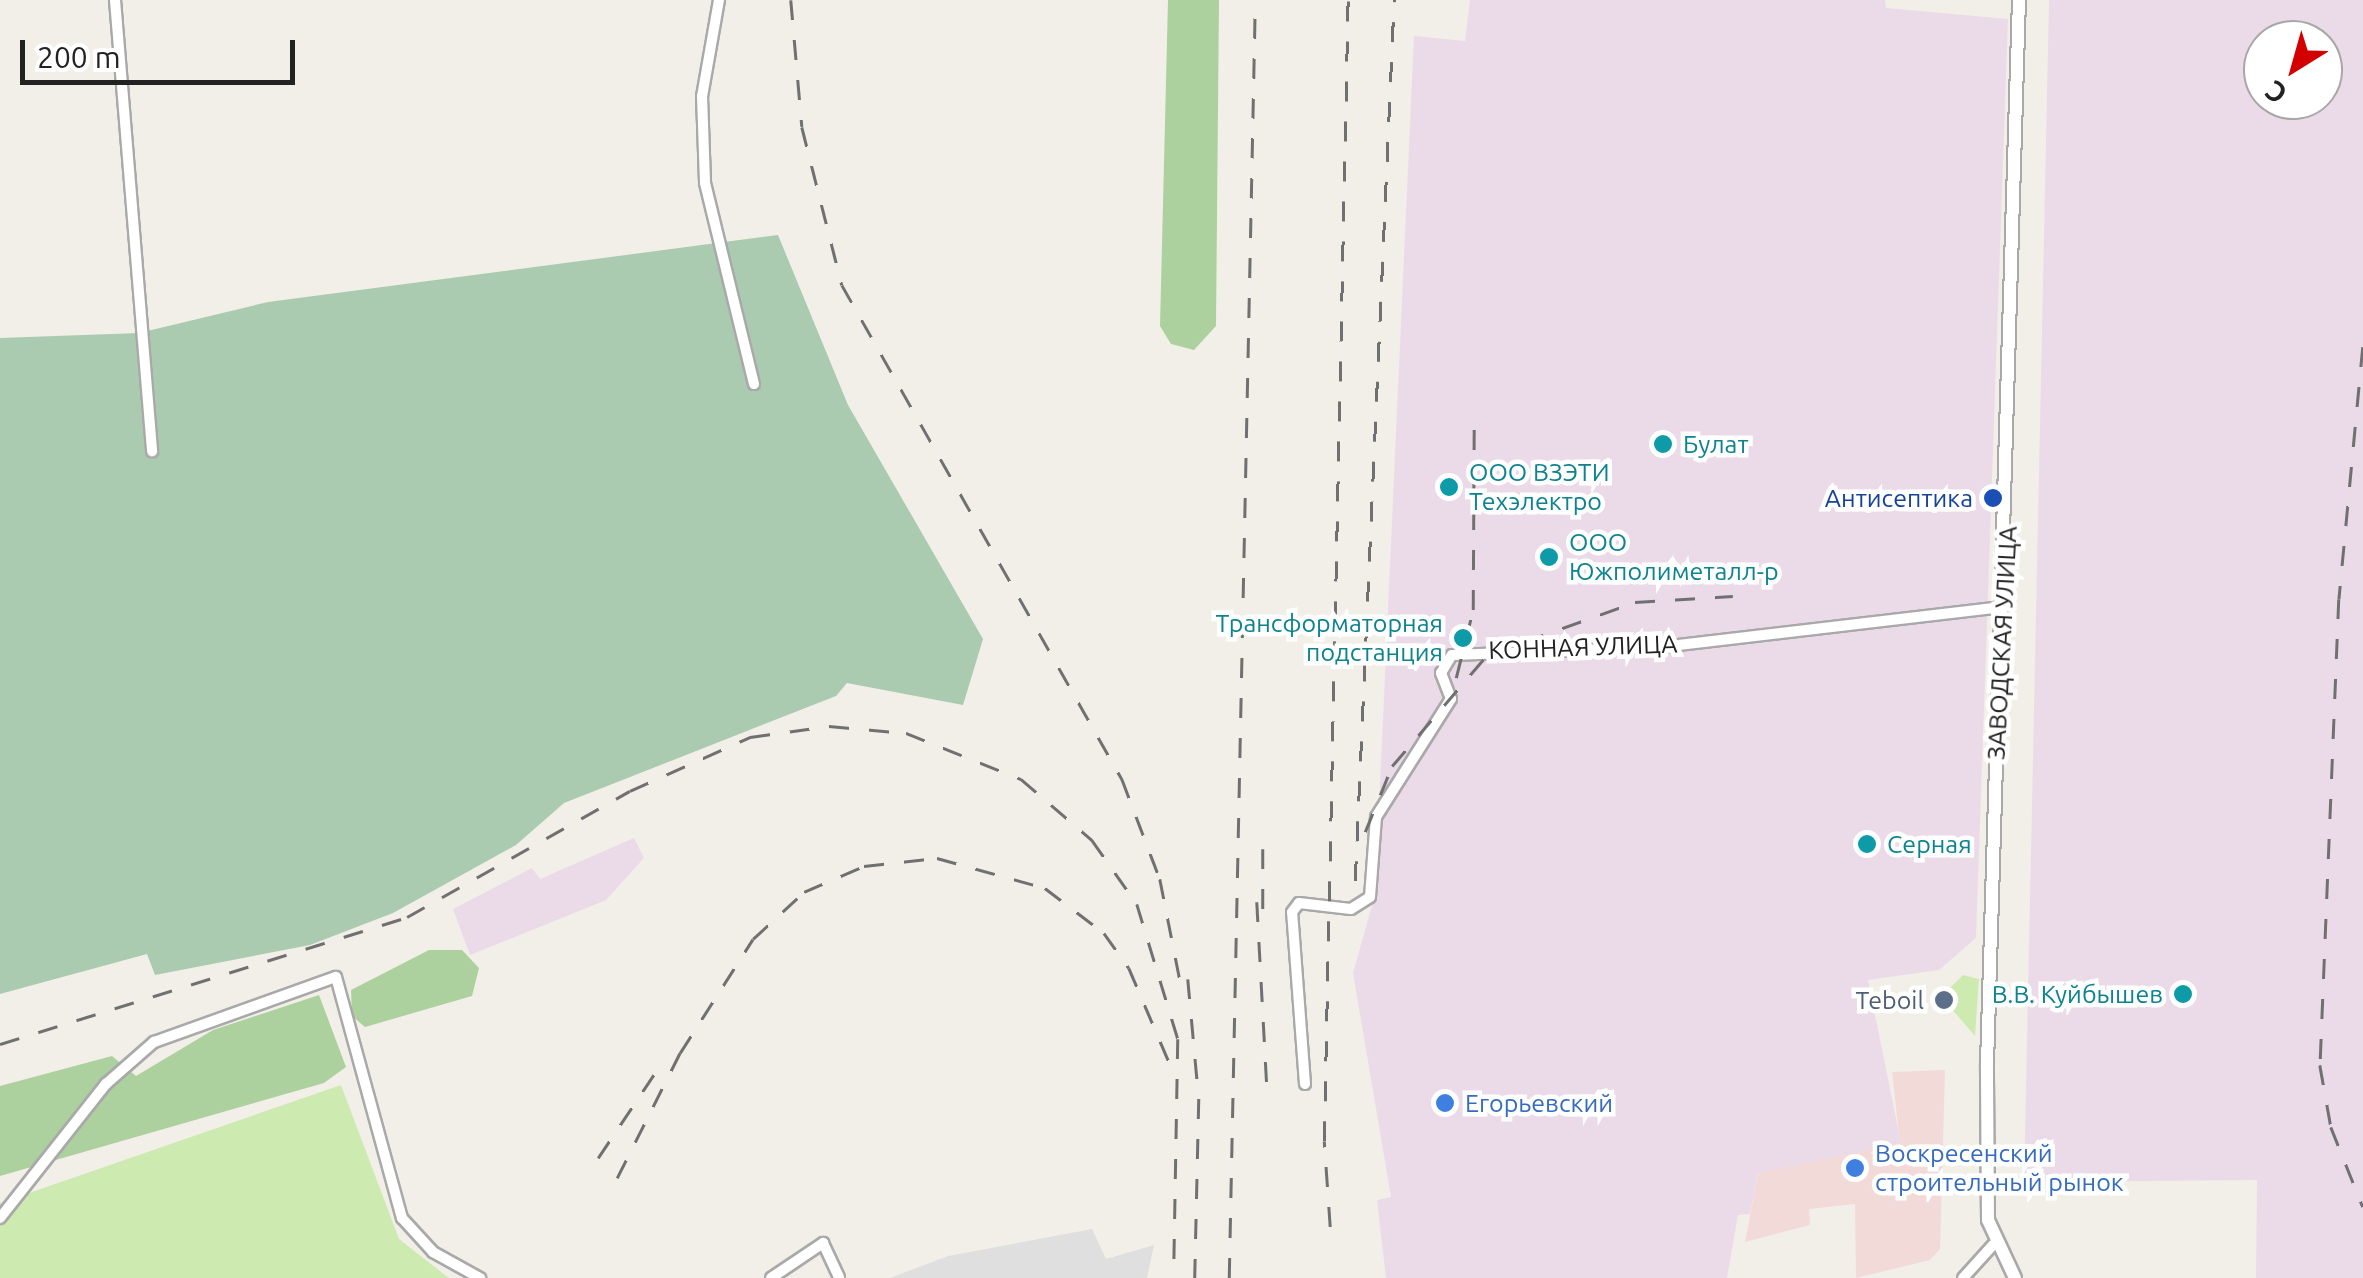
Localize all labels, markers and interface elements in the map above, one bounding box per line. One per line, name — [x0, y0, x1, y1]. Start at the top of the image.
scale bar — [25, 20, 300, 82]
north arrow — [2243, 20, 2343, 120]
text: 200 m — [37, 40, 121, 74]
text: С — [2259, 75, 2292, 111]
place label: Булат — [1683, 429, 1749, 459]
marker: Булат — [1652, 433, 1674, 455]
place label: ООО ВЗЭТИ Техэлектро — [1469, 458, 1610, 517]
marker: ООО ВЗЭТИ Техэлектро — [1438, 476, 1460, 498]
place label: Антисептика — [1825, 483, 1973, 513]
marker: Антисептика — [1982, 487, 2004, 509]
street label: ЗАВОДСКАЯ УЛИЦА — [1981, 525, 2023, 761]
place label: ООО Южполиметалл-р — [1569, 528, 1778, 587]
marker: ООО Южполиметалл-р — [1538, 546, 1560, 568]
place label: Трансформаторная подстанция — [1216, 609, 1443, 668]
marker: Трансформаторная подстанция — [1452, 627, 1474, 649]
street label: КОННАЯ УЛИЦА — [1488, 629, 1678, 665]
place label: Серная — [1887, 829, 1972, 859]
marker: Серная — [1856, 833, 1878, 855]
place label: В.В. Куйбышев — [1992, 979, 2163, 1009]
marker: В.В. Куйбышев — [2172, 983, 2194, 1005]
place label: Teboil — [1856, 985, 1924, 1015]
marker: Teboil — [1933, 989, 1955, 1011]
place label: Егорьевский — [1465, 1088, 1613, 1118]
marker: Егорьевский — [1434, 1092, 1456, 1114]
place label: Воскресенский строительный рынок — [1875, 1139, 2124, 1198]
marker: Воскресенский строительный рынок — [1844, 1157, 1866, 1179]

